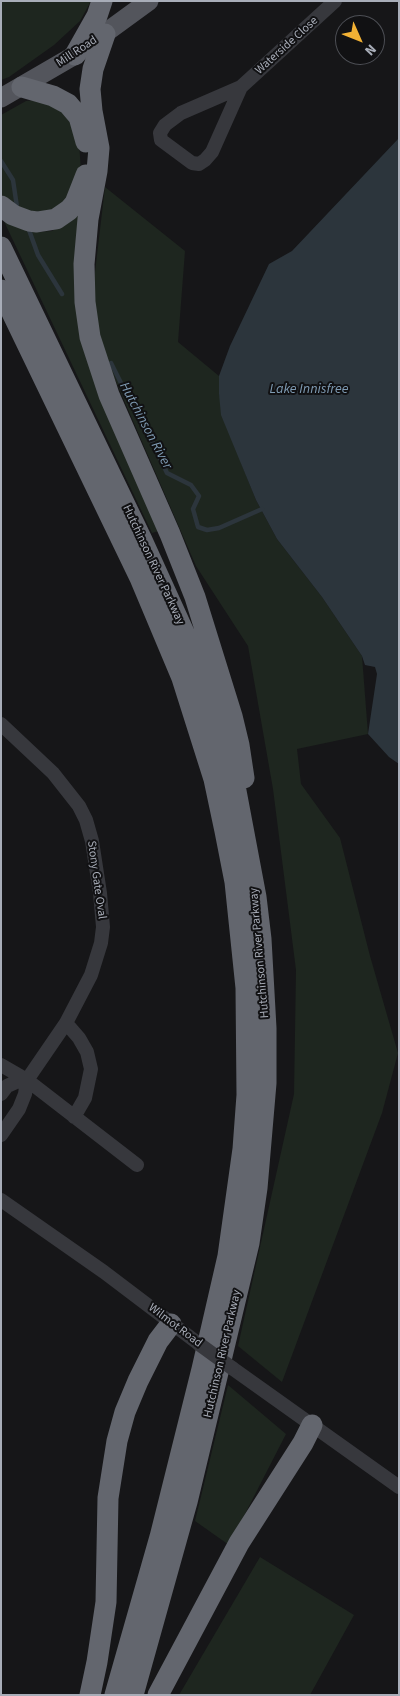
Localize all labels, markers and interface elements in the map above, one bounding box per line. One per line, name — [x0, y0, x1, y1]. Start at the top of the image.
street label: Waterside Close — [253, 14, 321, 78]
north arrow — [335, 15, 385, 65]
street label: Mill Road — [54, 33, 100, 71]
text: N — [360, 39, 380, 60]
water label: Hutchinson River — [115, 380, 175, 472]
water label: Lake Innisfree — [270, 382, 348, 398]
street label: Hutchinson River Parkway — [119, 503, 187, 627]
street label: Stony Gate Oval — [83, 840, 109, 920]
street label: Hutchinson River Parkway — [247, 887, 273, 1019]
street label: Hutchinson River Parkway — [201, 1289, 245, 1419]
street label: Wilmot Road — [145, 1301, 205, 1351]

